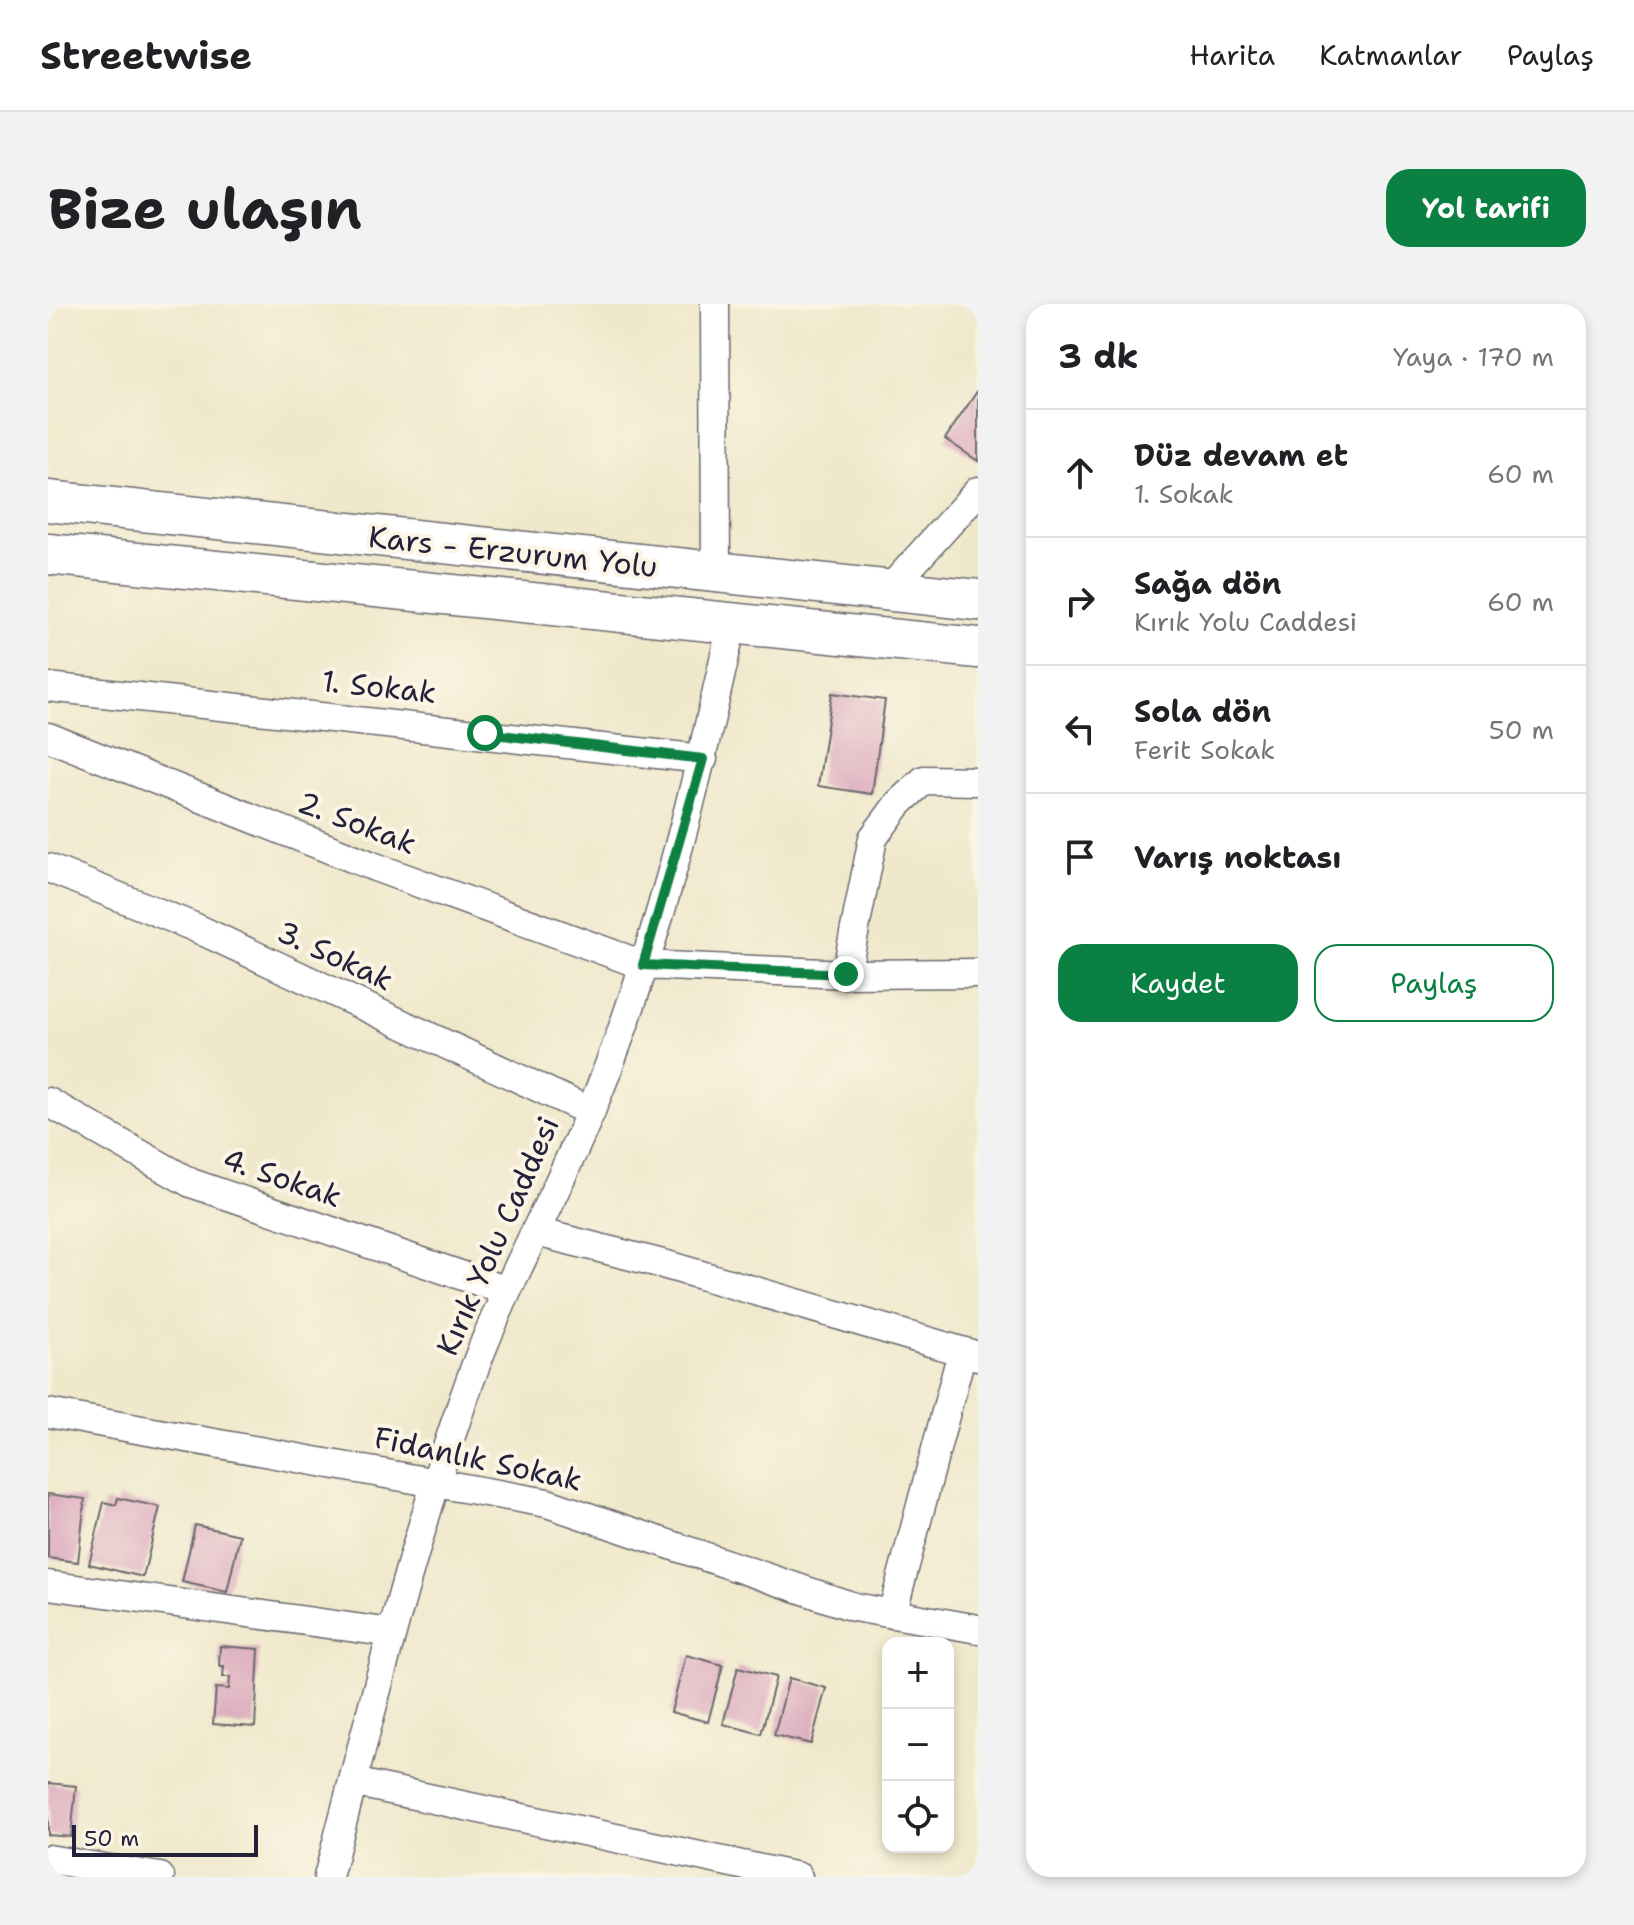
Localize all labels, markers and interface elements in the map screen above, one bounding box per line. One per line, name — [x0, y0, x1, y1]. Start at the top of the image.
text: Streetwise — [40, 30, 252, 81]
text: Harita — [1189, 36, 1275, 74]
text: Katmanlar — [1319, 36, 1463, 74]
text: Paylaş — [1507, 36, 1594, 74]
button: Yol tarifi — [1386, 169, 1586, 247]
text: Bize ulaşın — [48, 171, 362, 246]
text: 3 dk — [1058, 333, 1139, 379]
text: Yaya · 170 m — [1393, 339, 1554, 374]
text: Düz devam et — [1134, 435, 1348, 476]
icon: ahead — [1058, 451, 1102, 495]
text: 60 m — [1487, 456, 1554, 491]
text: 1. Sokak — [1134, 476, 1234, 511]
street label: Kars - Erzurum Yolu — [367, 516, 660, 587]
text: Sağa dön — [1134, 563, 1281, 604]
icon: right — [1058, 579, 1102, 623]
text: 60 m — [1487, 584, 1554, 619]
text: Kırık Yolu Caddesi — [1134, 604, 1357, 639]
street label: 1. Sokak — [320, 660, 438, 713]
text: Sola dön — [1134, 691, 1271, 732]
icon: left — [1058, 707, 1102, 751]
text: 50 m — [1489, 712, 1554, 747]
route start — [467, 715, 503, 751]
text: Ferit Sokak — [1134, 732, 1275, 767]
street label: 2. Sokak — [292, 781, 422, 864]
icon: arrive — [1058, 835, 1102, 879]
text: Varış noktası — [1134, 837, 1341, 878]
street label: 3. Sokak — [270, 911, 400, 1000]
button: Kaydet — [1058, 944, 1298, 1022]
button: Paylaş — [1314, 944, 1554, 1022]
route end — [828, 956, 864, 992]
street label: Kırık Yolu Caddesi — [426, 1110, 569, 1362]
street label: 4. Sokak — [217, 1138, 347, 1217]
street label: Fidanlık Sokak — [370, 1416, 586, 1501]
map controls — [882, 1637, 954, 1853]
button: + — [882, 1637, 954, 1709]
button: − — [882, 1709, 954, 1781]
button: locate — [882, 1781, 954, 1853]
scale bar — [72, 1821, 258, 1857]
text: 50 m — [84, 1824, 139, 1853]

